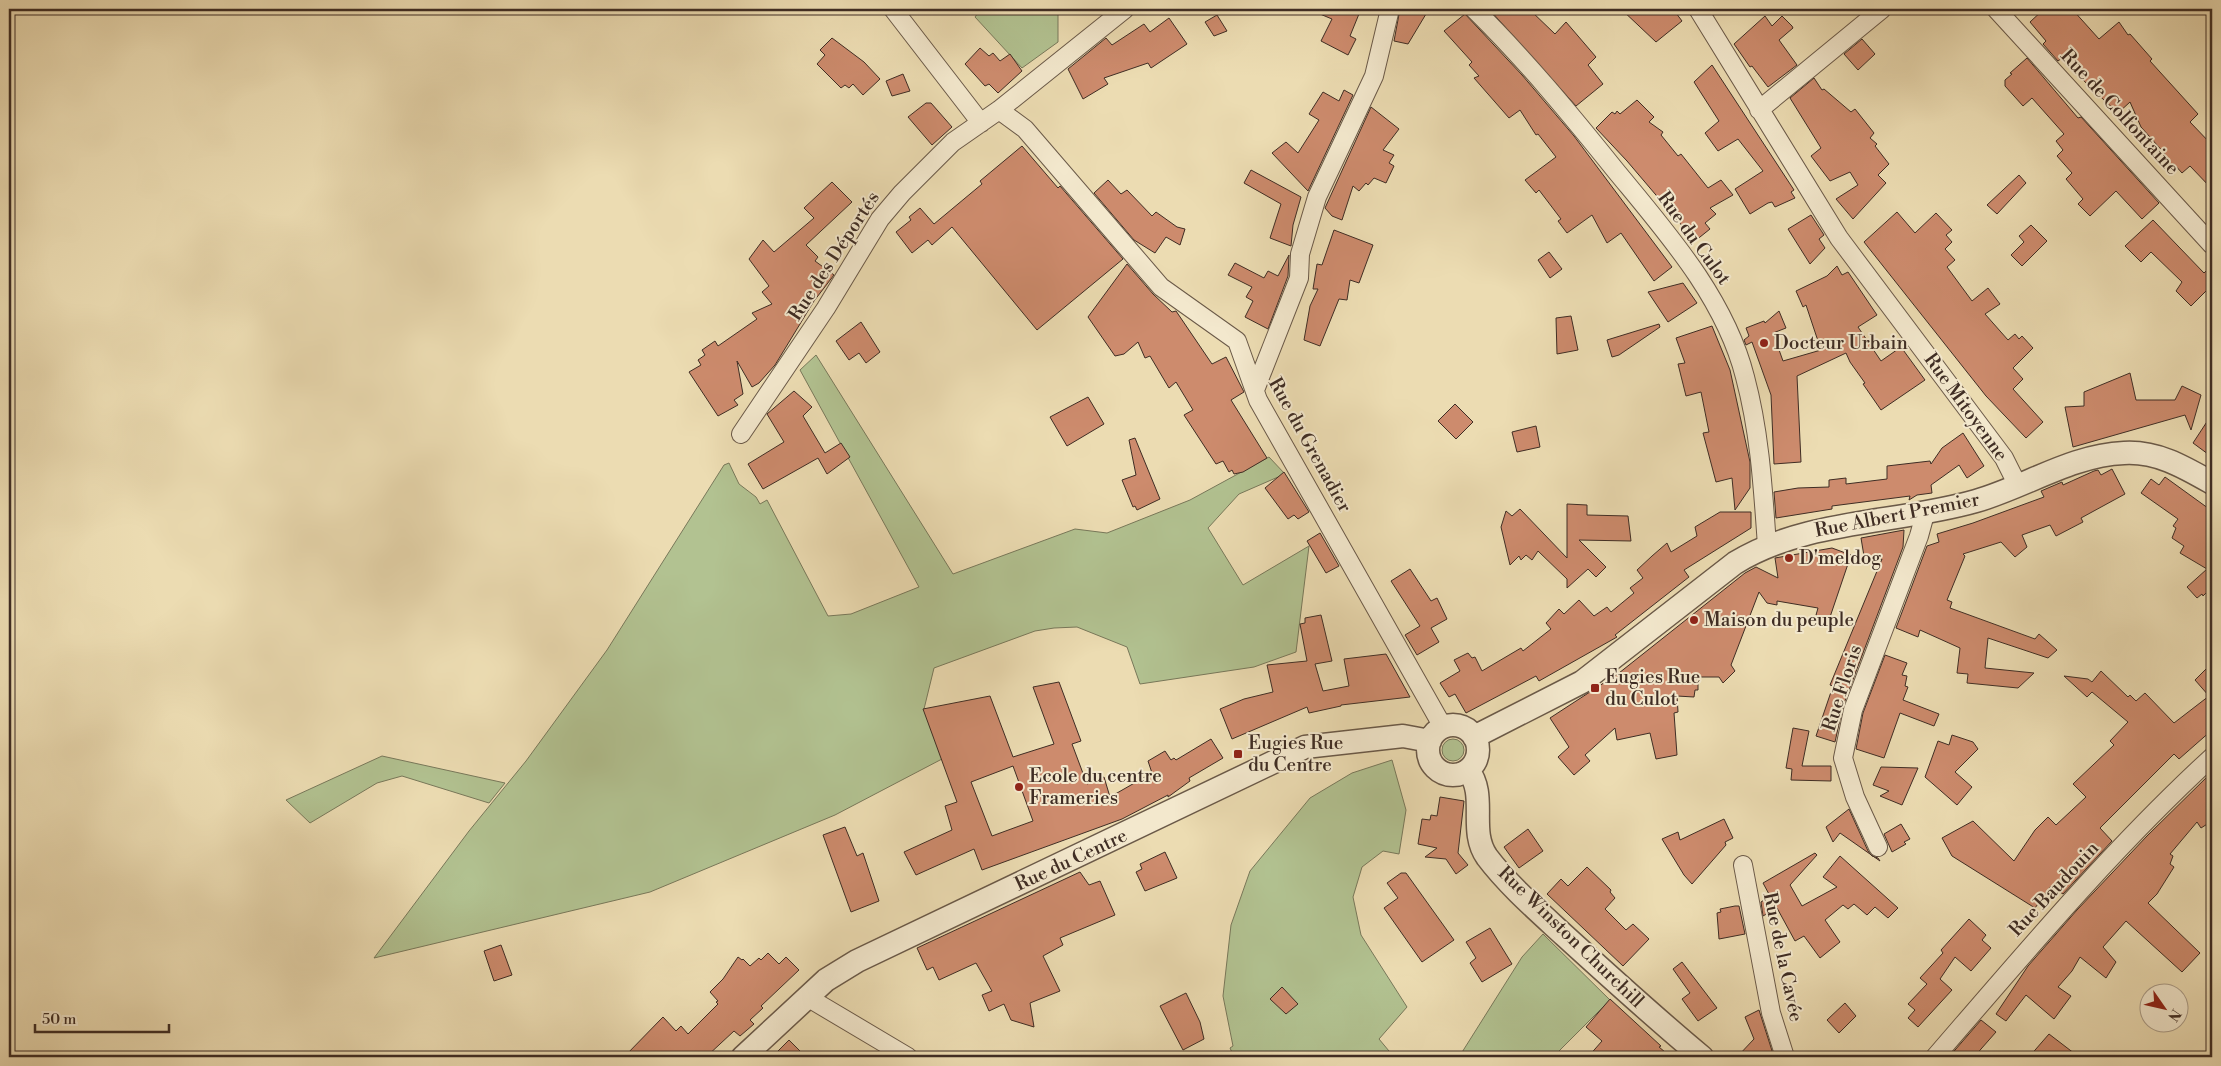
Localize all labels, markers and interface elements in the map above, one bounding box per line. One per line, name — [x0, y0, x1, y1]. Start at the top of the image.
street label: Rue de Colfontaine — [2055, 44, 2185, 180]
street label: Rue des Déportés — [783, 187, 885, 325]
street label: Rue du Culot — [1652, 187, 1736, 290]
place label: Docteur Urbain — [1774, 331, 1908, 355]
marker: Docteur Urbain — [1758, 337, 1770, 349]
street label: Rue Mitoyenne — [1919, 348, 2013, 466]
street label: Rue du Grenadier — [1263, 373, 1357, 517]
street label: Rue Albert Premier — [1813, 487, 1981, 543]
place label: D'meldog — [1799, 546, 1881, 570]
marker: D'meldog — [1783, 552, 1795, 564]
place label: Maison du peuple — [1704, 608, 1854, 632]
marker: Maison du peuple — [1688, 614, 1700, 626]
street label: Rue Floris — [1817, 642, 1867, 734]
place label: Eugies Rue du Culot — [1605, 665, 1700, 711]
marker: Eugies Rue du Culot — [1589, 682, 1601, 694]
place label: Eugies Rue du Centre — [1248, 731, 1343, 777]
marker: Eugies Rue du Centre — [1232, 748, 1244, 760]
place label: Ecole du centre Frameries — [1029, 764, 1162, 810]
marker: Ecole du centre Frameries — [1013, 781, 1025, 793]
street label: Rue du Centre — [1011, 823, 1131, 897]
street label: Rue Baudouin — [2004, 837, 2104, 941]
street label: Rue Winston Churchill — [1493, 861, 1649, 1013]
street label: Rue de la Cavée — [1758, 890, 1808, 1024]
north arrow — [2138, 984, 2188, 1034]
scale bar — [35, 1001, 169, 1033]
text: N — [2163, 1005, 2185, 1024]
text: 50 m — [42, 1010, 76, 1029]

